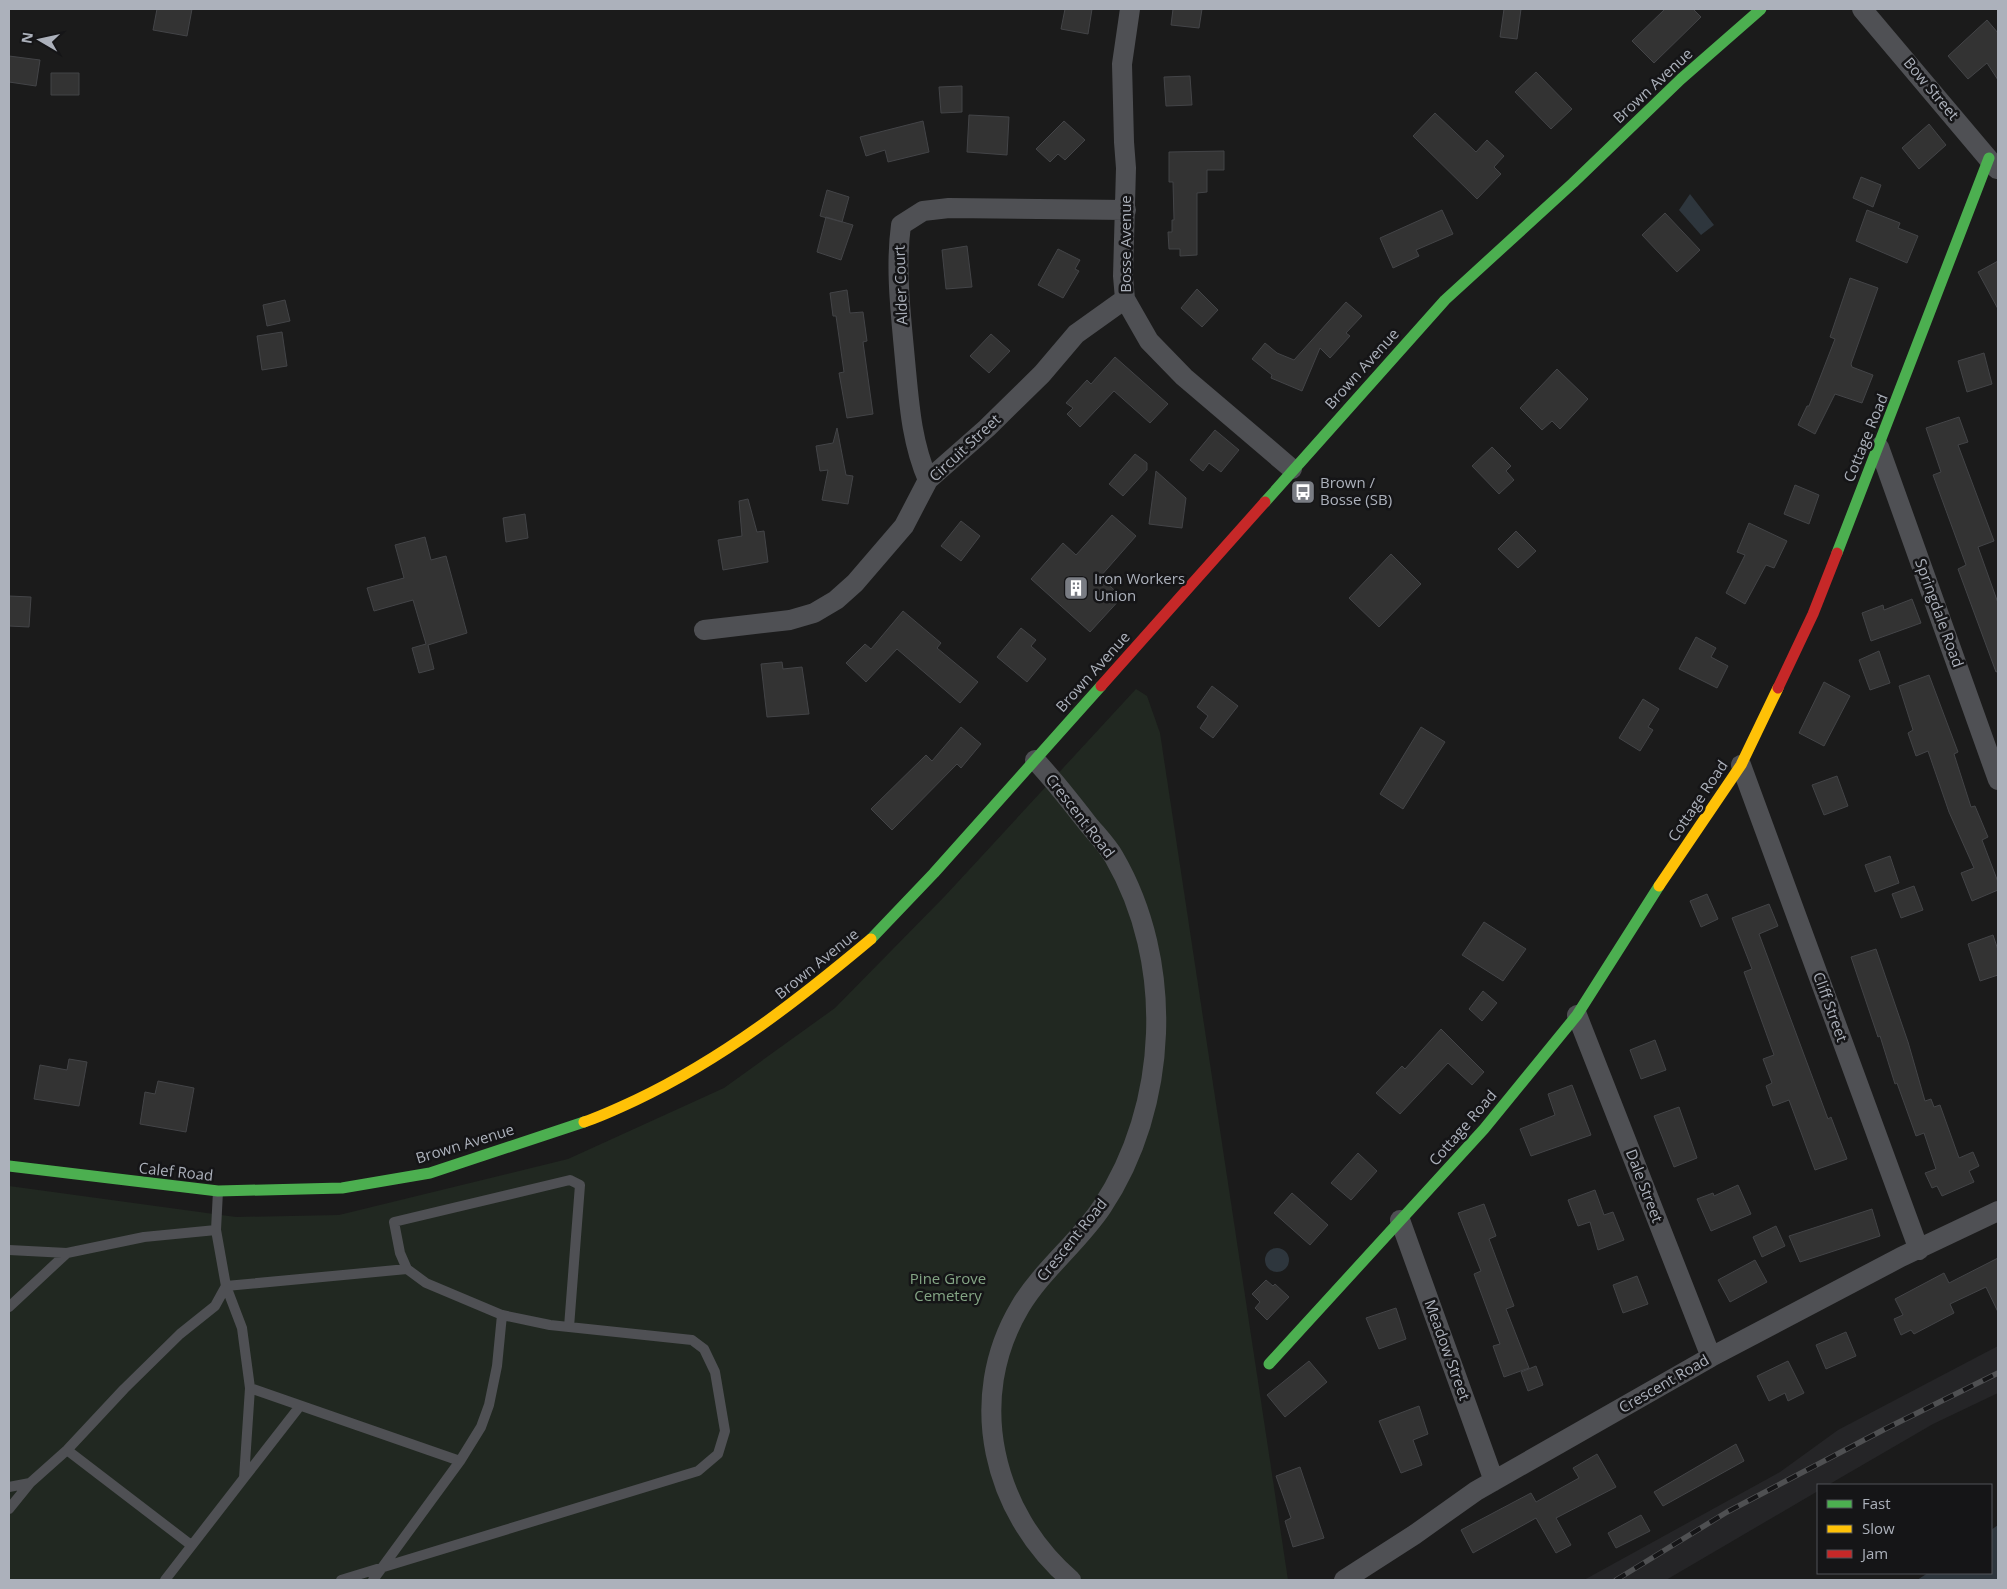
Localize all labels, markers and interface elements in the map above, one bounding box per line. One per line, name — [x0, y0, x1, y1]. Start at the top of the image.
north arrow — [15, 15, 65, 65]
text: N — [16, 31, 37, 45]
street label: Brown Avenue — [1608, 43, 1696, 127]
street label: Bow Street — [1900, 53, 1964, 124]
street label: Bosse Avenue — [1115, 195, 1135, 293]
street label: Alder Court — [889, 245, 911, 325]
street label: Brown Avenue — [1320, 324, 1403, 413]
street label: Cottage Road — [1838, 390, 1892, 485]
street label: Circuit Street — [924, 409, 1004, 486]
place label: Brown / Bosse (SB) — [1320, 472, 1392, 509]
bus stop icon: Brown / Bosse (SB) — [1290, 479, 1316, 505]
street label: Springdale Road — [1911, 556, 1969, 670]
place label: Iron Workers Union — [1094, 568, 1185, 605]
building icon: Iron Workers Union — [1063, 575, 1089, 601]
street label: Brown Avenue — [1051, 627, 1134, 716]
street label: Cottage Road — [1663, 756, 1732, 845]
street label: Crescent Road — [1042, 769, 1120, 861]
street label: Brown Avenue — [771, 923, 862, 1003]
street label: Cliff Street — [1809, 969, 1853, 1044]
street label: Cottage Road — [1424, 1085, 1501, 1169]
street label: Brown Avenue — [413, 1119, 516, 1167]
street label: Dale Street — [1622, 1146, 1668, 1225]
street label: Calef Road — [138, 1157, 214, 1185]
street label: Crescent Road — [1032, 1194, 1111, 1285]
park label: Pine Grove Cemetery — [910, 1268, 986, 1305]
street label: Meadow Street — [1420, 1296, 1475, 1403]
street label: Crescent Road — [1615, 1349, 1712, 1417]
legend — [1817, 1484, 1992, 1574]
text: Fast — [1862, 1493, 1891, 1513]
text: Slow — [1862, 1518, 1895, 1538]
text: Jam — [1860, 1543, 1888, 1563]

